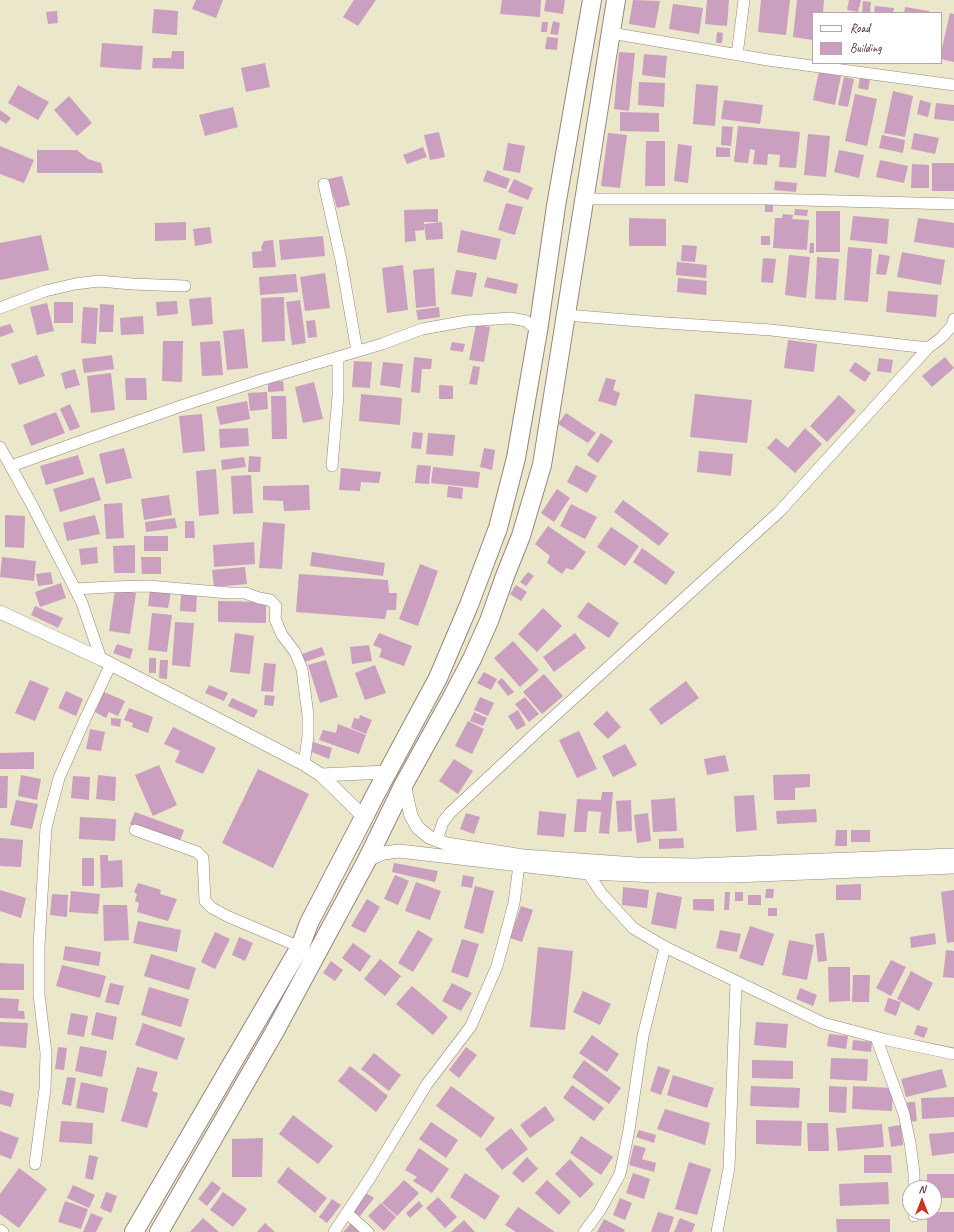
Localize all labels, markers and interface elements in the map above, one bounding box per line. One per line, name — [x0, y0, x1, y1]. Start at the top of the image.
legend — [812, 12, 942, 64]
text: Road — [850, 20, 870, 36]
text: Building — [850, 40, 882, 56]
north arrow — [902, 1180, 942, 1220]
text: N — [919, 1182, 925, 1196]

